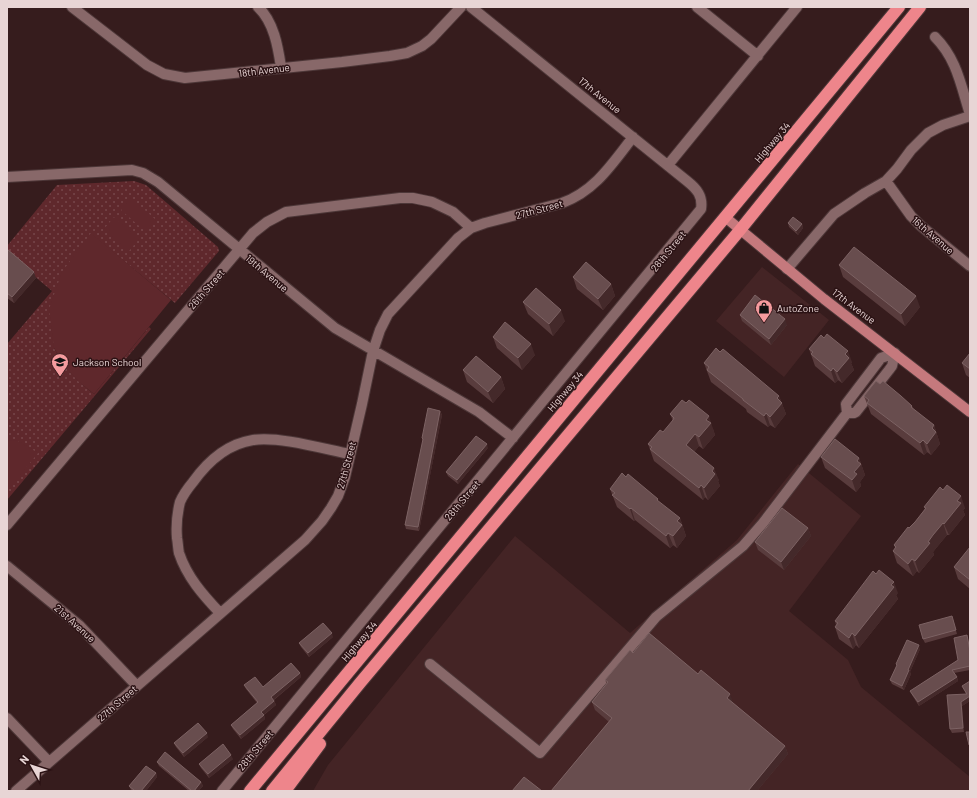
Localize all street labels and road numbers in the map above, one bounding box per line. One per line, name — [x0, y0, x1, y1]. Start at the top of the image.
street label: 18th Avenue — [238, 61, 290, 79]
street label: 17th Avenue — [576, 74, 624, 116]
street label: Highway 34 — [752, 119, 792, 165]
street label: 27th Street — [514, 197, 564, 221]
street label: 16th Avenue — [910, 214, 956, 256]
street label: 28th Street — [648, 228, 688, 274]
street label: 19th Avenue — [243, 252, 291, 294]
street label: 26th Street — [185, 266, 227, 311]
street label: 17th Avenue — [830, 286, 878, 326]
street label: Highway 34 — [545, 368, 585, 414]
street label: 27th Street — [334, 440, 358, 490]
street label: 28th Street — [442, 477, 483, 523]
street label: 21st Avenue — [52, 601, 98, 645]
street label: Highway 34 — [339, 618, 379, 664]
street label: 27th Street — [95, 682, 139, 723]
street label: 28th Street — [235, 727, 276, 773]

